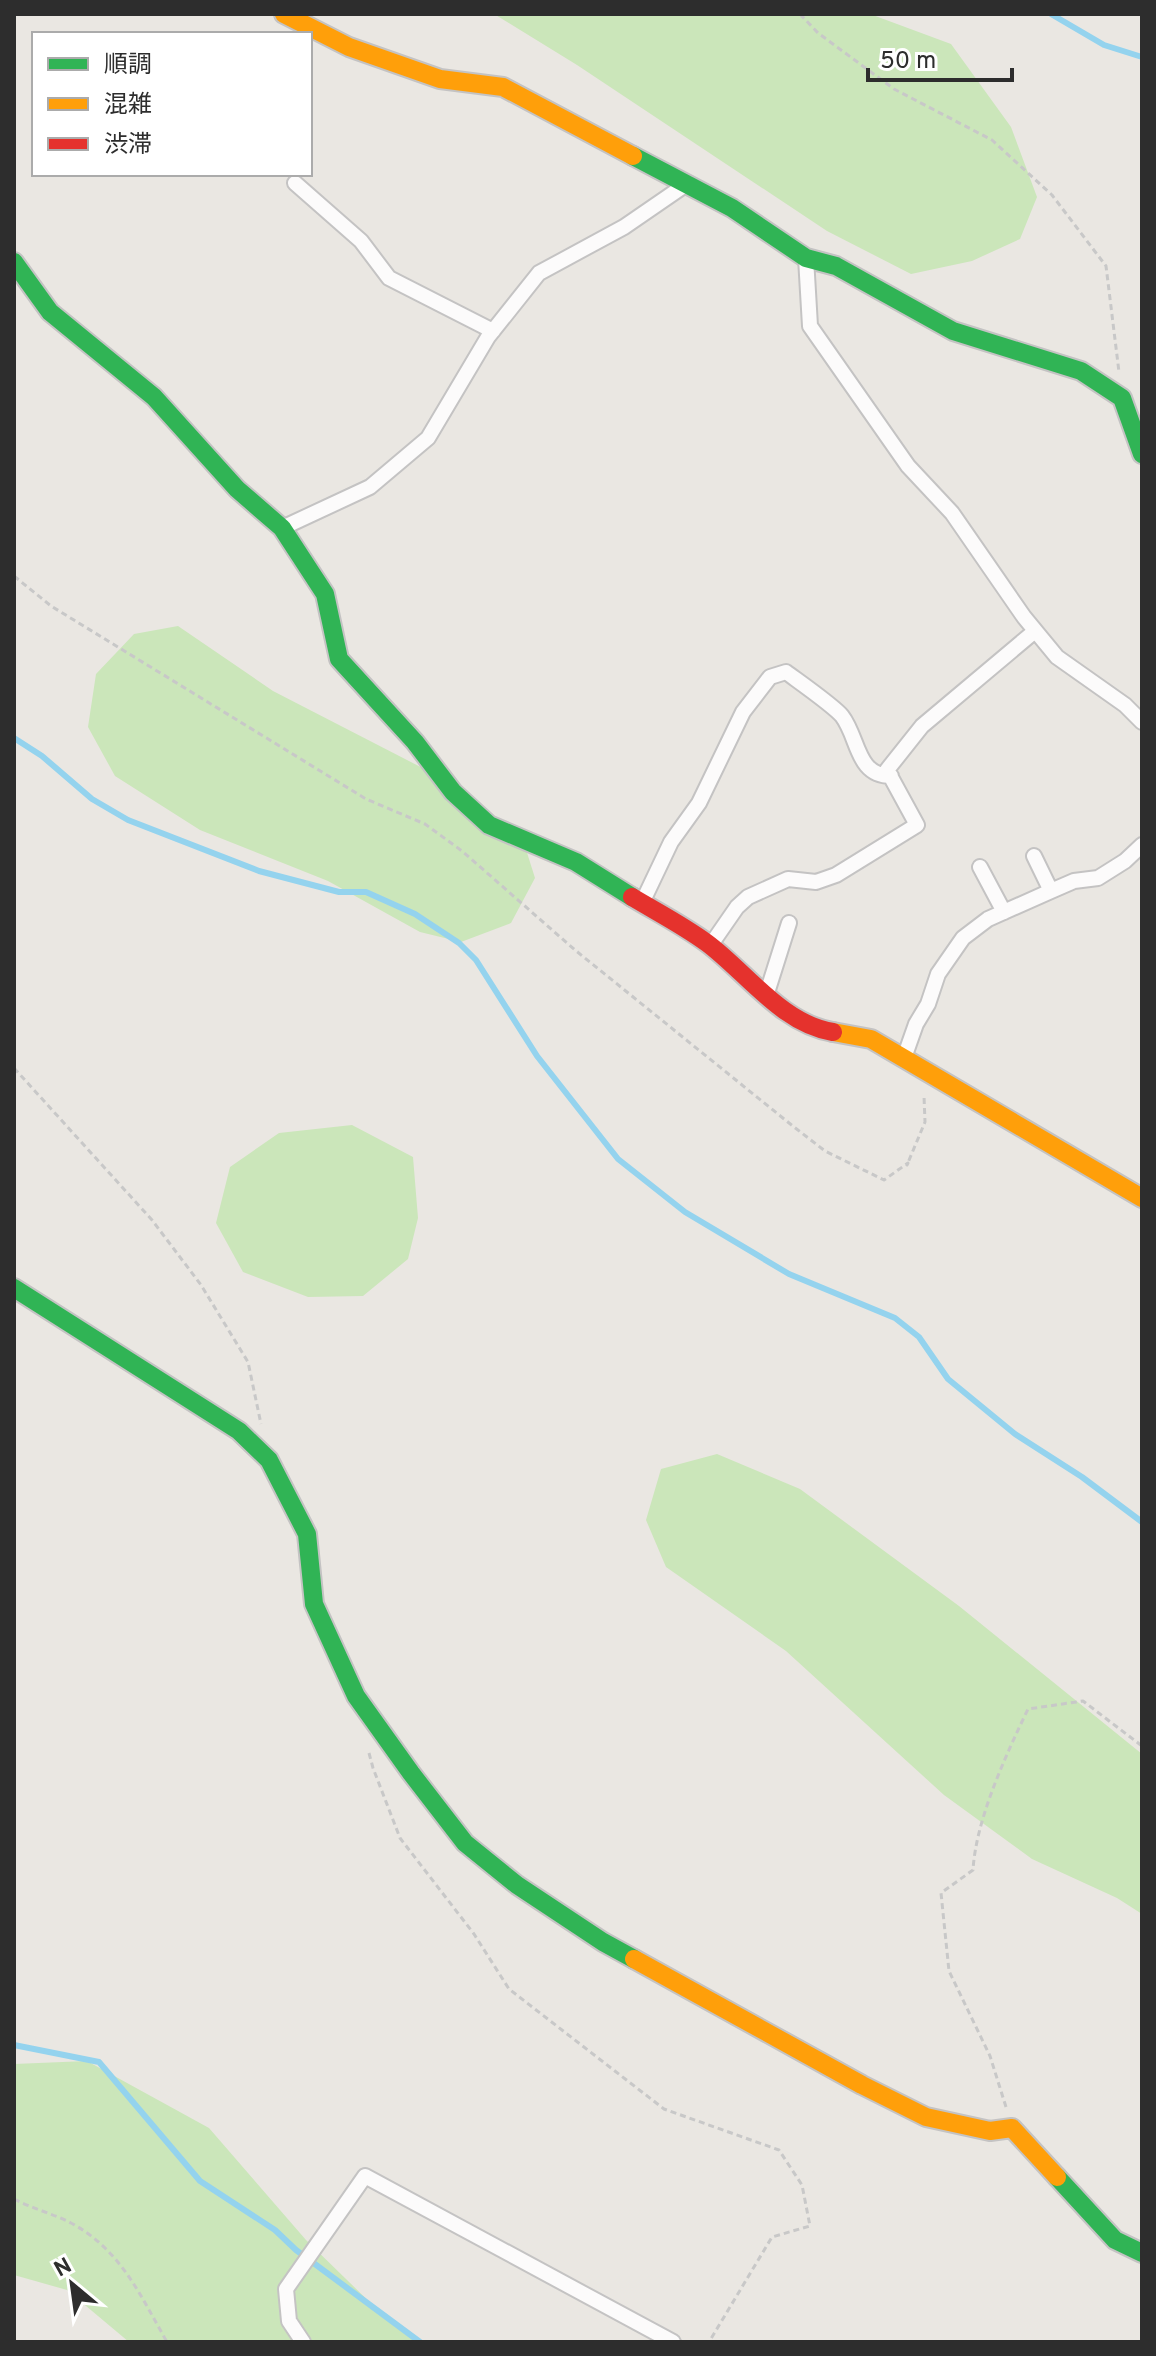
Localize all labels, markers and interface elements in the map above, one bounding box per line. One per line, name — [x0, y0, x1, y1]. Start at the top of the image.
legend — [32, 32, 312, 176]
scale bar — [868, 32, 1012, 82]
text: 50 m — [880, 47, 936, 77]
text: 順調 — [104, 51, 152, 81]
text: 混雑 — [104, 91, 152, 121]
text: 渋滞 — [104, 131, 152, 161]
north arrow — [32, 2244, 112, 2324]
text: N — [50, 2253, 77, 2284]

